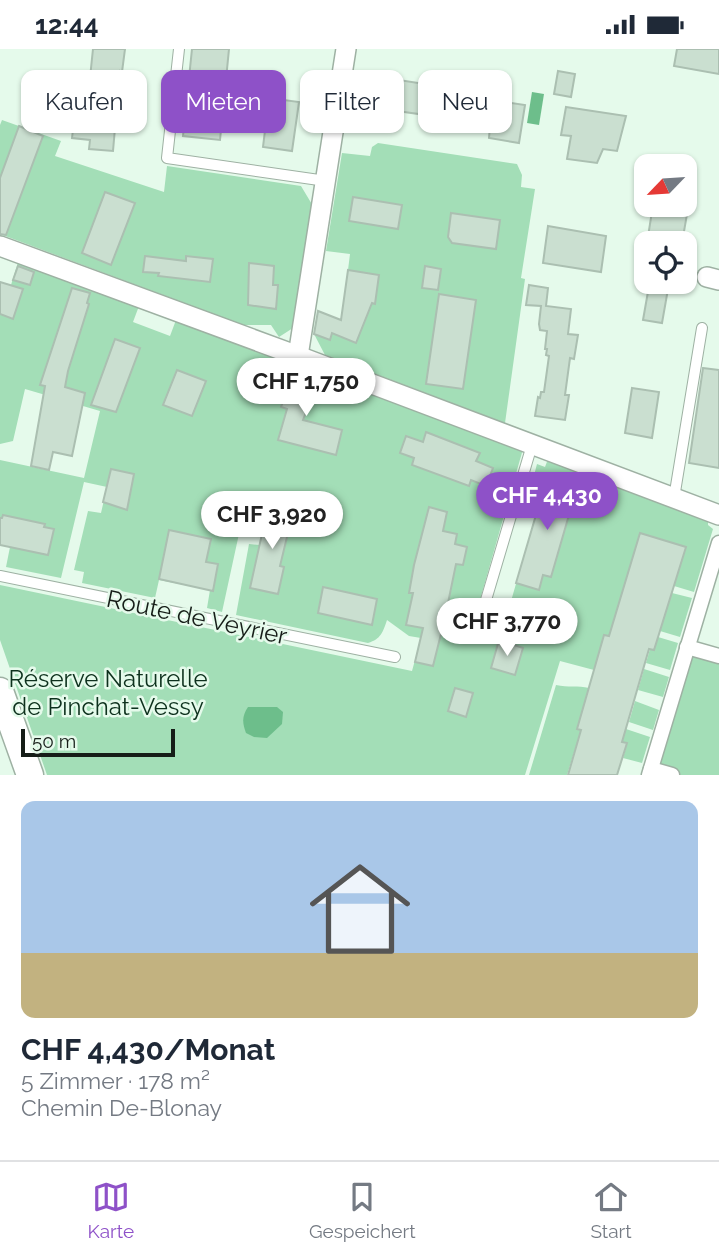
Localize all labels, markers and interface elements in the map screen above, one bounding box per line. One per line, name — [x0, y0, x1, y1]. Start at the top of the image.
text: 12:44 — [35, 10, 99, 40]
chip: Kaufen — [21, 70, 147, 133]
chip: Mieten — [161, 70, 286, 133]
chip: Filter — [300, 70, 404, 133]
chip: Neu — [418, 70, 512, 133]
north arrow — [634, 154, 696, 217]
map controls — [634, 154, 697, 294]
button: locate — [634, 231, 697, 294]
pin: CHF 1,750 — [226, 359, 386, 418]
text: CHF 1,750 — [253, 367, 359, 394]
pin: CHF 4,430 — [467, 473, 627, 532]
text: CHF 4,430 — [492, 481, 602, 508]
pin: CHF 3,920 — [192, 491, 352, 551]
text: CHF 3,920 — [217, 500, 327, 527]
street label: Route de Veyrier — [104, 584, 290, 650]
pin: CHF 3,770 — [427, 599, 587, 658]
text: CHF 3,770 — [453, 607, 561, 634]
park label: Réserve Naturelle de Pinchat-Vessy — [9, 664, 208, 721]
scale bar — [21, 726, 175, 758]
text: 50 m — [32, 730, 76, 752]
icon: home — [297, 846, 423, 972]
text: CHF 4,430/Monat — [21, 1032, 275, 1067]
text: 5 Zimmer · 178 m² — [21, 1067, 210, 1094]
text: Chemin De-Blonay — [21, 1094, 222, 1121]
tab: Karte — [87, 1178, 134, 1242]
tab: Gespeichert — [309, 1178, 416, 1242]
tab: Start — [590, 1178, 632, 1242]

